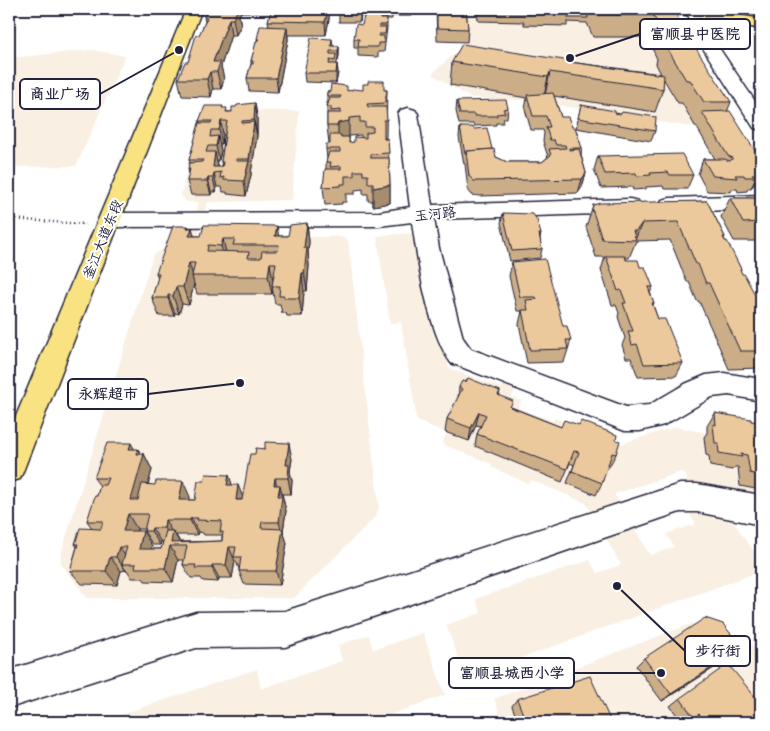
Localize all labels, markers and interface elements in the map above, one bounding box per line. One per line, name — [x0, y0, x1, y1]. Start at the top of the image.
callout: 富顺县中医院 — [640, 19, 750, 49]
text: 富顺县中医院 — [650, 21, 740, 44]
callout: 商业广场 — [20, 79, 100, 109]
text: 商业广场 — [30, 81, 90, 104]
street label: 釜江大道东段 — [77, 196, 127, 282]
street label: 玉河路 — [413, 200, 457, 226]
callout: 永辉超市 — [68, 379, 148, 409]
text: 永辉超市 — [78, 381, 138, 404]
callout: 步行街 — [685, 636, 750, 666]
text: 步行街 — [695, 638, 741, 661]
callout: 富顺县城西小学 — [449, 658, 574, 688]
text: 富顺县城西小学 — [459, 660, 565, 683]

